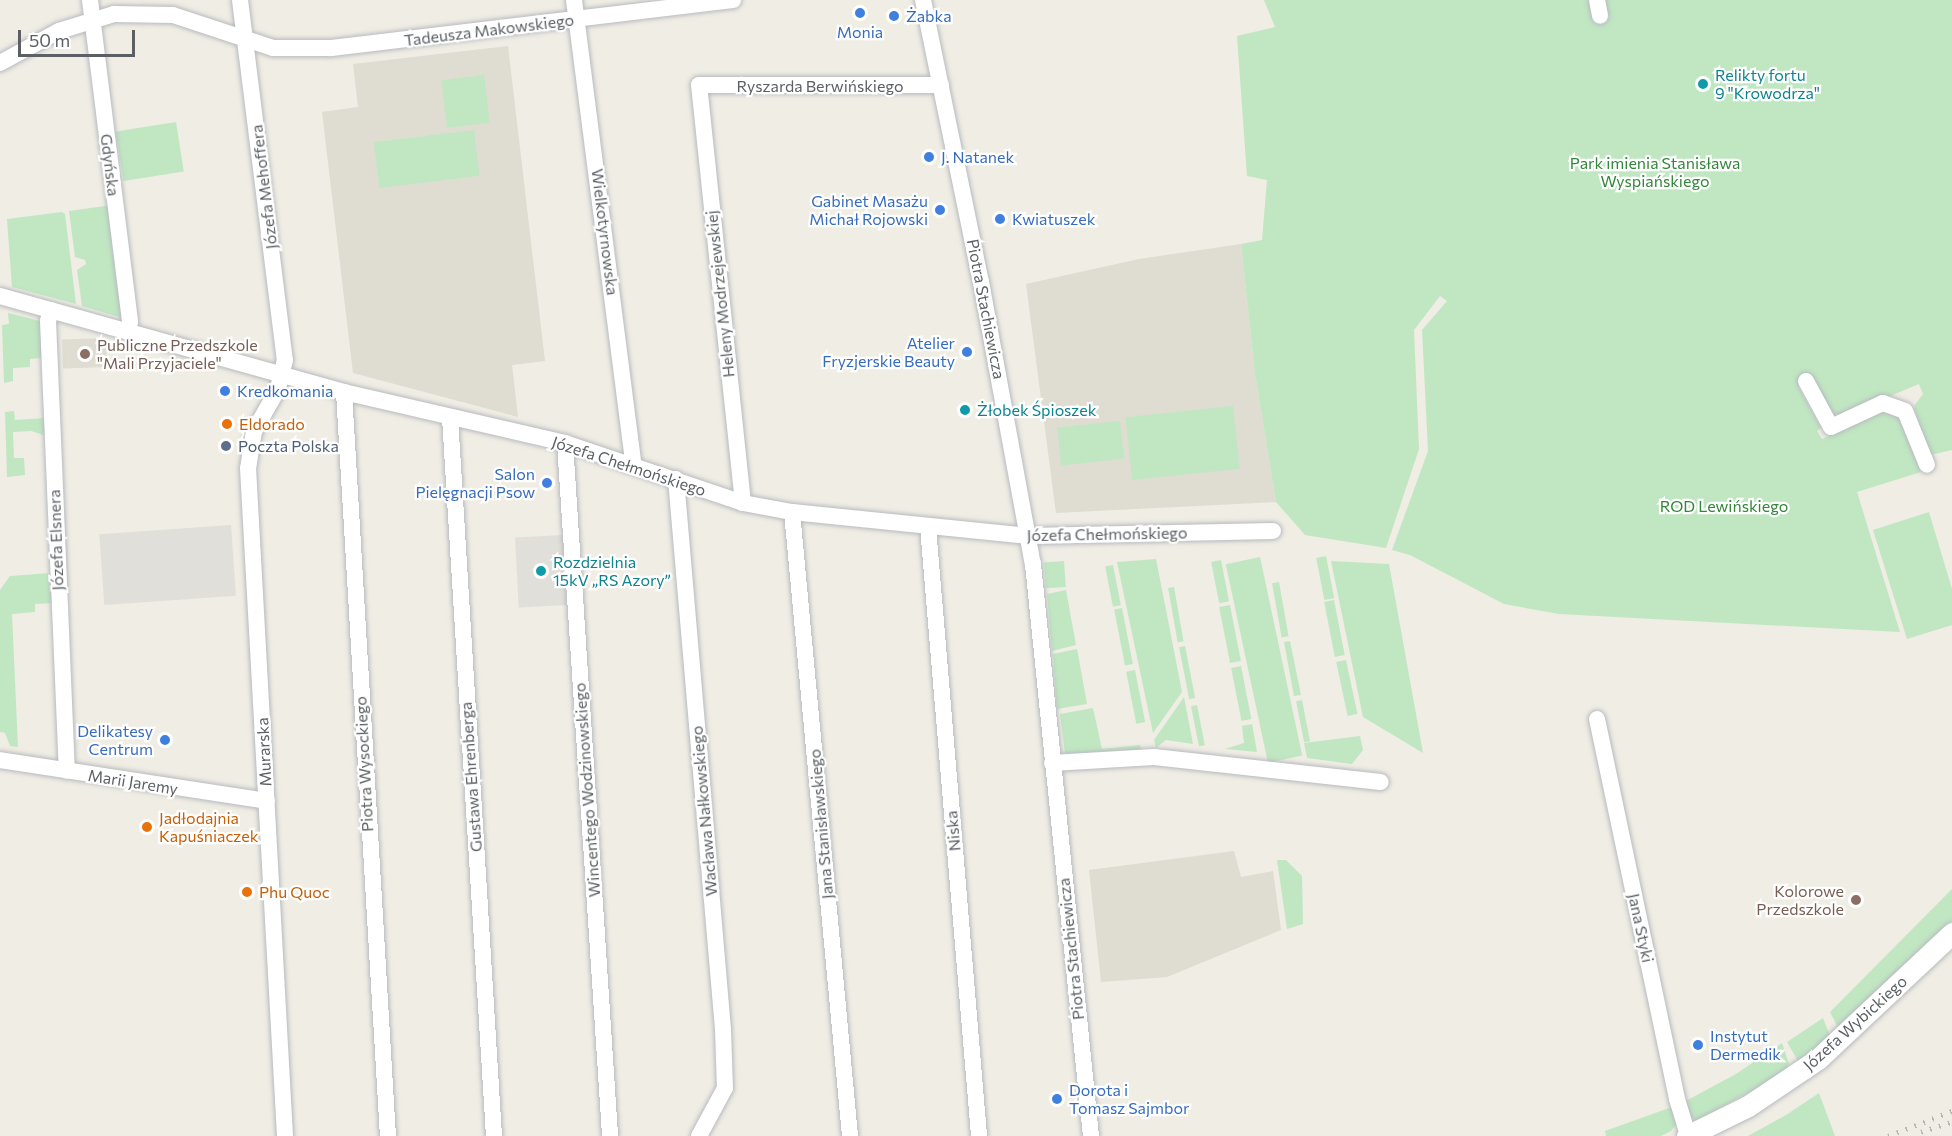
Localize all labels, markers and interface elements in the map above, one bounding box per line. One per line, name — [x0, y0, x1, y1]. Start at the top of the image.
marker: Monia — [853, 6, 867, 20]
place label: Żabka — [906, 6, 952, 26]
marker: Żabka — [887, 9, 901, 23]
street label: Tadeusza Makowskiego — [403, 10, 575, 50]
scale bar — [21, 18, 138, 56]
place label: Monia — [837, 22, 883, 42]
text: 50 m — [29, 29, 70, 51]
place label: Relikty fortu 9 "Krowodrza" — [1715, 65, 1820, 103]
street label: Ryszarda Berwińskiego — [737, 76, 903, 96]
marker: Relikty fortu 9 "Krowodrza" — [1696, 77, 1710, 91]
street label: Józefa Mehoffera — [247, 124, 281, 250]
street label: Gdyńska — [97, 133, 123, 197]
place label: J. Natanek — [941, 147, 1014, 167]
marker: J. Natanek — [922, 150, 936, 164]
park label: Park imienia Stanisława Wyspiańskiego — [1570, 153, 1740, 191]
street label: Wielkotyrnowska — [588, 168, 622, 296]
place label: Gabinet Masażu Michał Rojowski — [809, 191, 928, 229]
marker: Gabinet Masażu Michał Rojowski — [933, 203, 947, 217]
place label: Kwiatuszek — [1012, 209, 1095, 229]
street label: Heleny Modrzejewskiej — [702, 210, 738, 378]
marker: Kwiatuszek — [993, 212, 1007, 226]
street label: Piotra Stachiewicza — [963, 237, 1009, 381]
place label: Atelier Fryzjerskie Beauty — [822, 333, 955, 371]
place label: Publiczne Przedszkole "Mali Przyjaciele" — [97, 335, 258, 373]
marker: Atelier Fryzjerskie Beauty — [960, 345, 974, 359]
marker: Publiczne Przedszkole "Mali Przyjaciele" — [78, 347, 92, 361]
place label: Kredkomania — [237, 381, 333, 401]
marker: Kredkomania — [218, 384, 232, 398]
place label: Żłobek Śpioszek — [977, 400, 1096, 420]
marker: Żłobek Śpioszek — [958, 403, 972, 417]
place label: Eldorado — [239, 414, 305, 434]
marker: Eldorado — [220, 417, 234, 431]
street label: Józefa Chełmońskiego — [550, 432, 708, 500]
place label: Poczta Polska — [238, 436, 339, 456]
marker: Poczta Polska — [219, 439, 233, 453]
place label: Salon Pielęgnacji Psow — [415, 464, 535, 502]
marker: Salon Pielęgnacji Psow — [540, 476, 554, 490]
street label: Józefa Elsnera — [45, 489, 67, 591]
park label: ROD Lewińskiego — [1660, 496, 1788, 516]
street label: Józefa Chełmońskiego — [1026, 523, 1188, 545]
place label: Rozdzielnia 15kV „RS Azory” — [553, 552, 671, 590]
marker: Rozdzielnia 15kV „RS Azory” — [534, 564, 548, 578]
street label: Wincentego Wodzinowskiego — [570, 682, 604, 898]
street label: Piotra Wysockiego — [351, 696, 377, 832]
street label: Gustawa Ehrenberga — [456, 701, 486, 853]
street label: Murarska — [253, 717, 275, 787]
place label: Delikatesy Centrum — [77, 721, 153, 759]
street label: Wacława Nałkowskiego — [687, 725, 721, 897]
marker: Delikatesy Centrum — [158, 733, 172, 747]
street label: Jana Stanisławskiego — [805, 748, 837, 900]
street label: Marii Jaremy — [87, 765, 179, 799]
place label: Jadłodajnia Kapuśniaczek — [159, 808, 258, 846]
street label: Niska — [942, 810, 964, 852]
marker: Jadłodajnia Kapuśniaczek — [140, 820, 154, 834]
street label: Piotra Stachiewicza — [1054, 877, 1088, 1021]
place label: Kolorowe Przedszkole — [1756, 881, 1844, 919]
place label: Phu Quoc — [259, 882, 330, 902]
marker: Phu Quoc — [240, 885, 254, 899]
street label: Jana Styki — [1624, 892, 1658, 964]
marker: Kolorowe Przedszkole — [1849, 893, 1863, 907]
street label: Józefa Wybickiego — [1799, 971, 1911, 1075]
place label: Instytut Dermedik — [1710, 1026, 1781, 1064]
marker: Instytut Dermedik — [1691, 1038, 1705, 1052]
place label: Dorota i Tomasz Sajmbor — [1069, 1080, 1189, 1118]
marker: Dorota i Tomasz Sajmbor — [1050, 1092, 1064, 1106]

